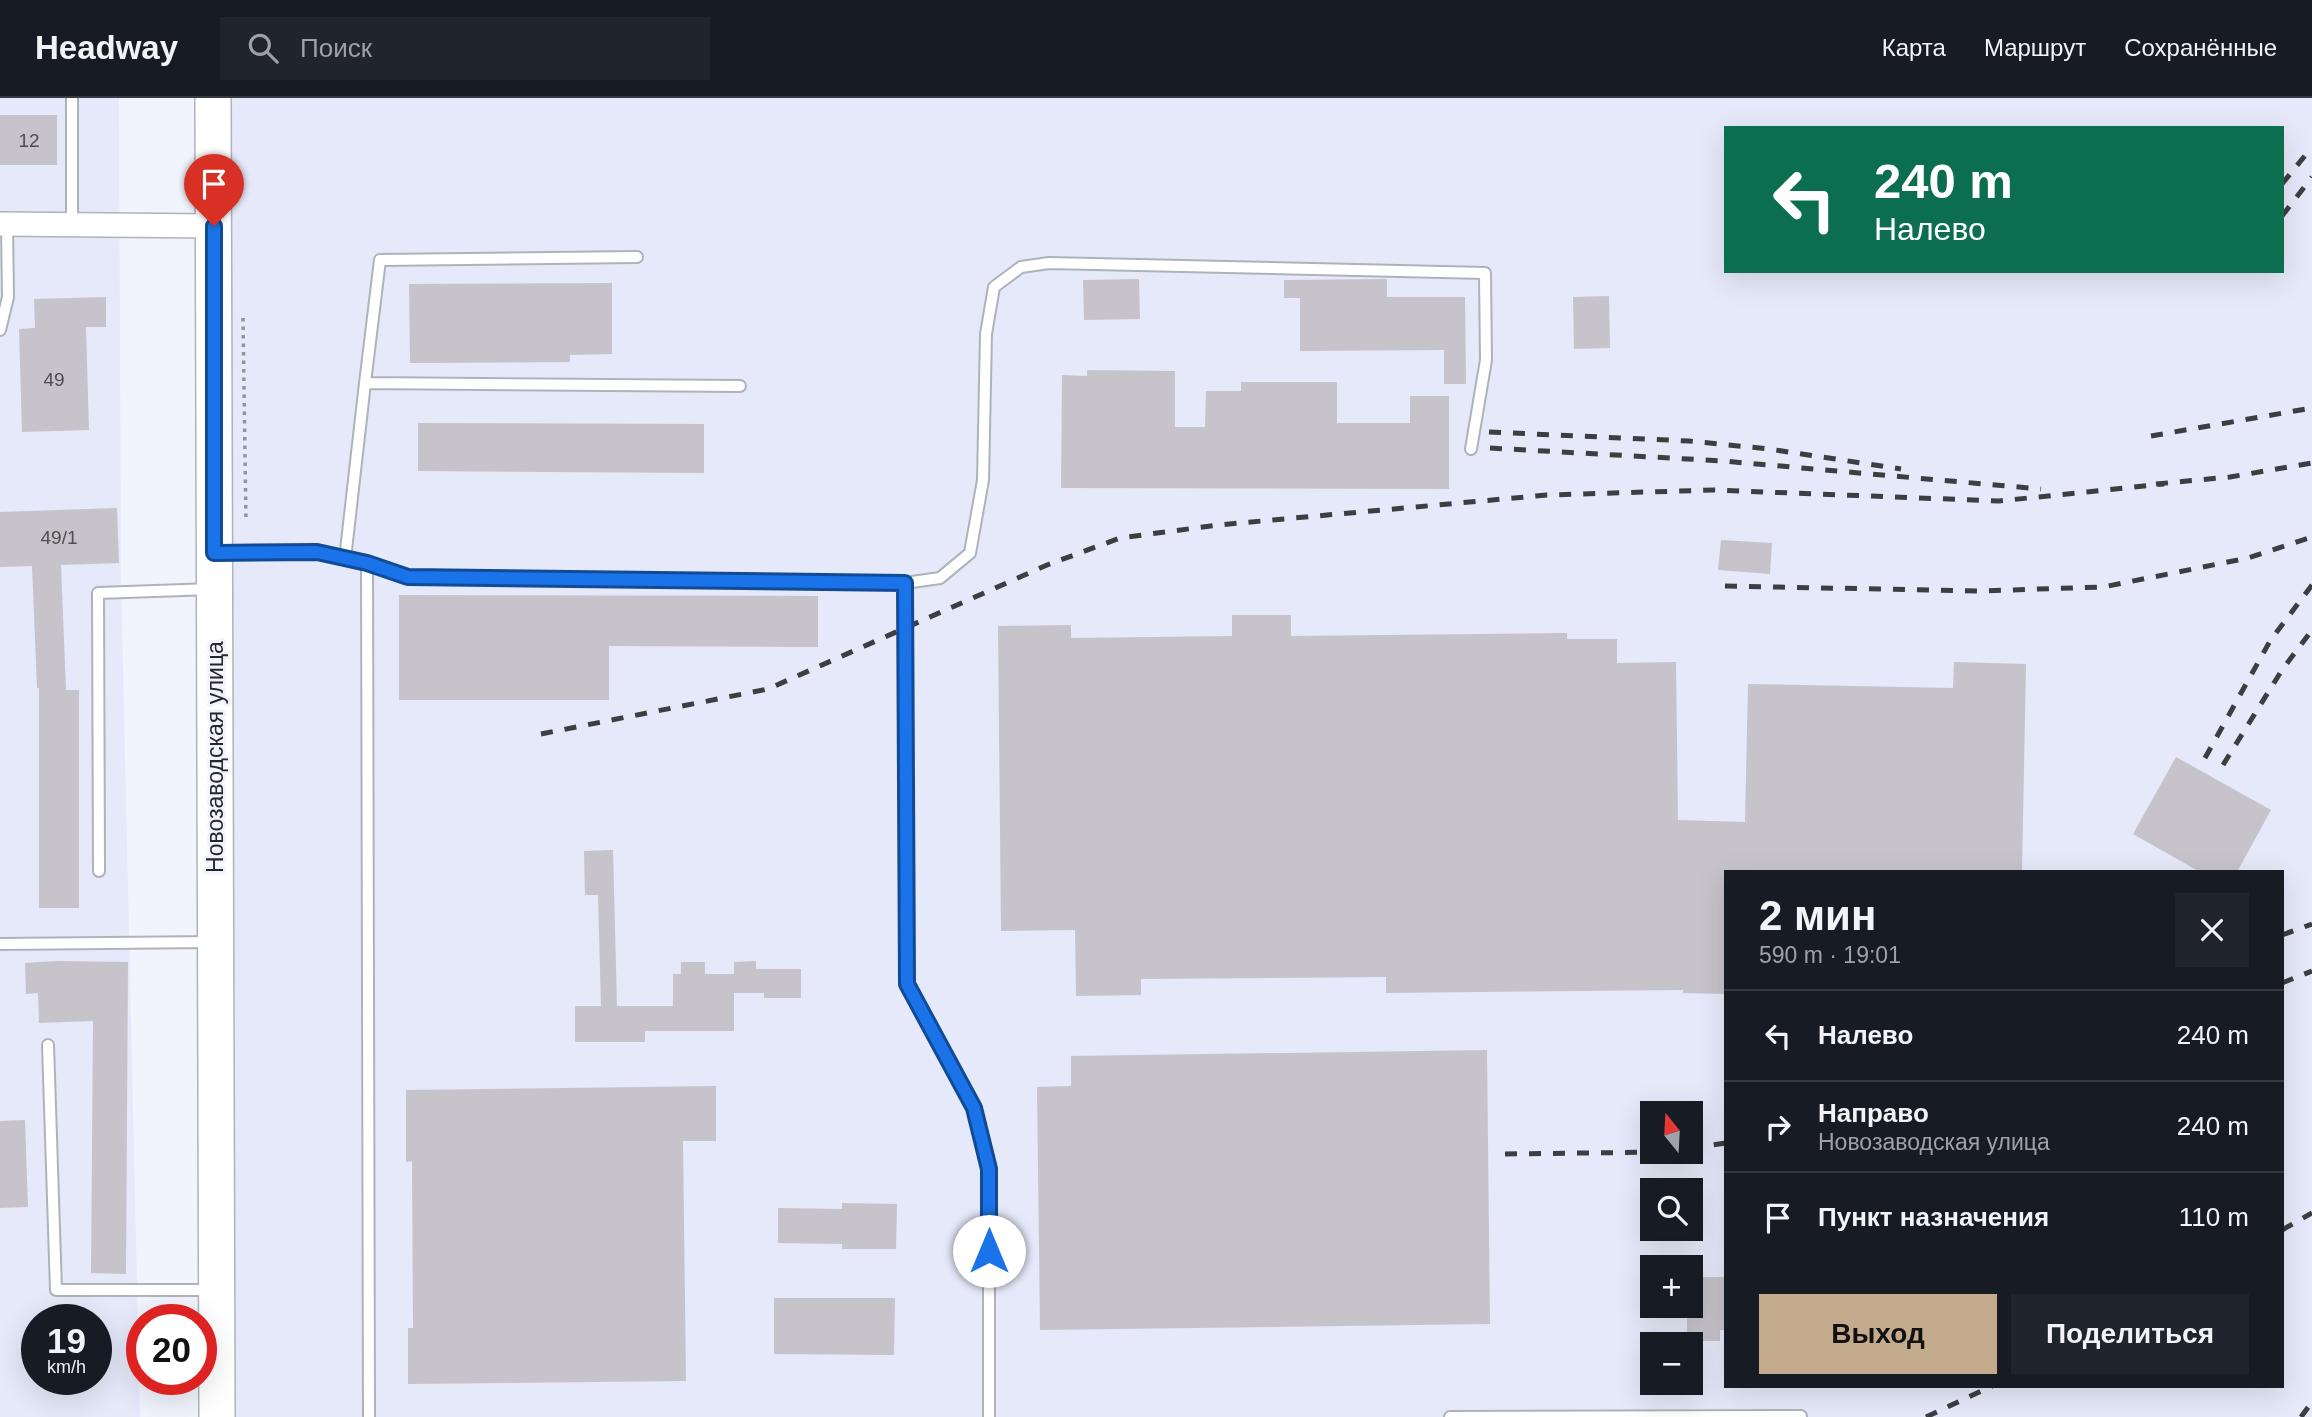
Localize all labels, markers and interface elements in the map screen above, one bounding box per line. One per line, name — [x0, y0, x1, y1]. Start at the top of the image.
search box — [220, 17, 710, 80]
text: Headway — [35, 29, 178, 66]
icon: search — [244, 29, 282, 67]
text: Поиск — [300, 33, 372, 63]
text: Карта — [1882, 34, 1946, 61]
text: Маршрут — [1984, 34, 2086, 61]
text: Сохранённые — [2124, 34, 2277, 61]
house number: 12 — [18, 130, 40, 151]
pin — [184, 154, 244, 226]
icon: left — [1759, 154, 1850, 245]
text: 240 m — [1874, 154, 2013, 208]
icon: arrive — [195, 165, 233, 203]
text: Налево — [1874, 211, 1986, 247]
house number: 49 — [43, 369, 65, 390]
house number: 49/1 — [41, 527, 77, 548]
street label: Новозаводская улица — [202, 641, 228, 873]
text: 2 мин — [1759, 892, 1876, 939]
button: close — [2175, 893, 2249, 967]
text: 590 m · 19:01 — [1759, 942, 1901, 968]
icon: left — [1759, 1017, 1797, 1055]
text: Налево — [1818, 1020, 1913, 1050]
text: 240 m — [2177, 1020, 2249, 1050]
text: Направо — [1818, 1098, 1929, 1128]
north arrow — [1640, 1101, 1703, 1164]
map controls — [1640, 1101, 1703, 1395]
icon: right — [1759, 1108, 1797, 1146]
text: 240 m — [2177, 1111, 2249, 1141]
text: Новозаводская улица — [1818, 1129, 2050, 1155]
button: search — [1640, 1178, 1703, 1241]
icon: arrive — [1759, 1199, 1797, 1237]
text: Пункт назначения — [1818, 1202, 2049, 1232]
text: 110 m — [2179, 1202, 2249, 1232]
position arrow — [952, 1214, 1026, 1288]
button: + — [1640, 1255, 1703, 1318]
button: Выход — [1759, 1294, 1997, 1374]
button: Поделиться — [2011, 1294, 2249, 1374]
speed limit sign: 20 — [126, 1304, 217, 1395]
text: 19 — [47, 1321, 86, 1360]
button: − — [1640, 1332, 1703, 1395]
text: km/h — [47, 1357, 86, 1377]

